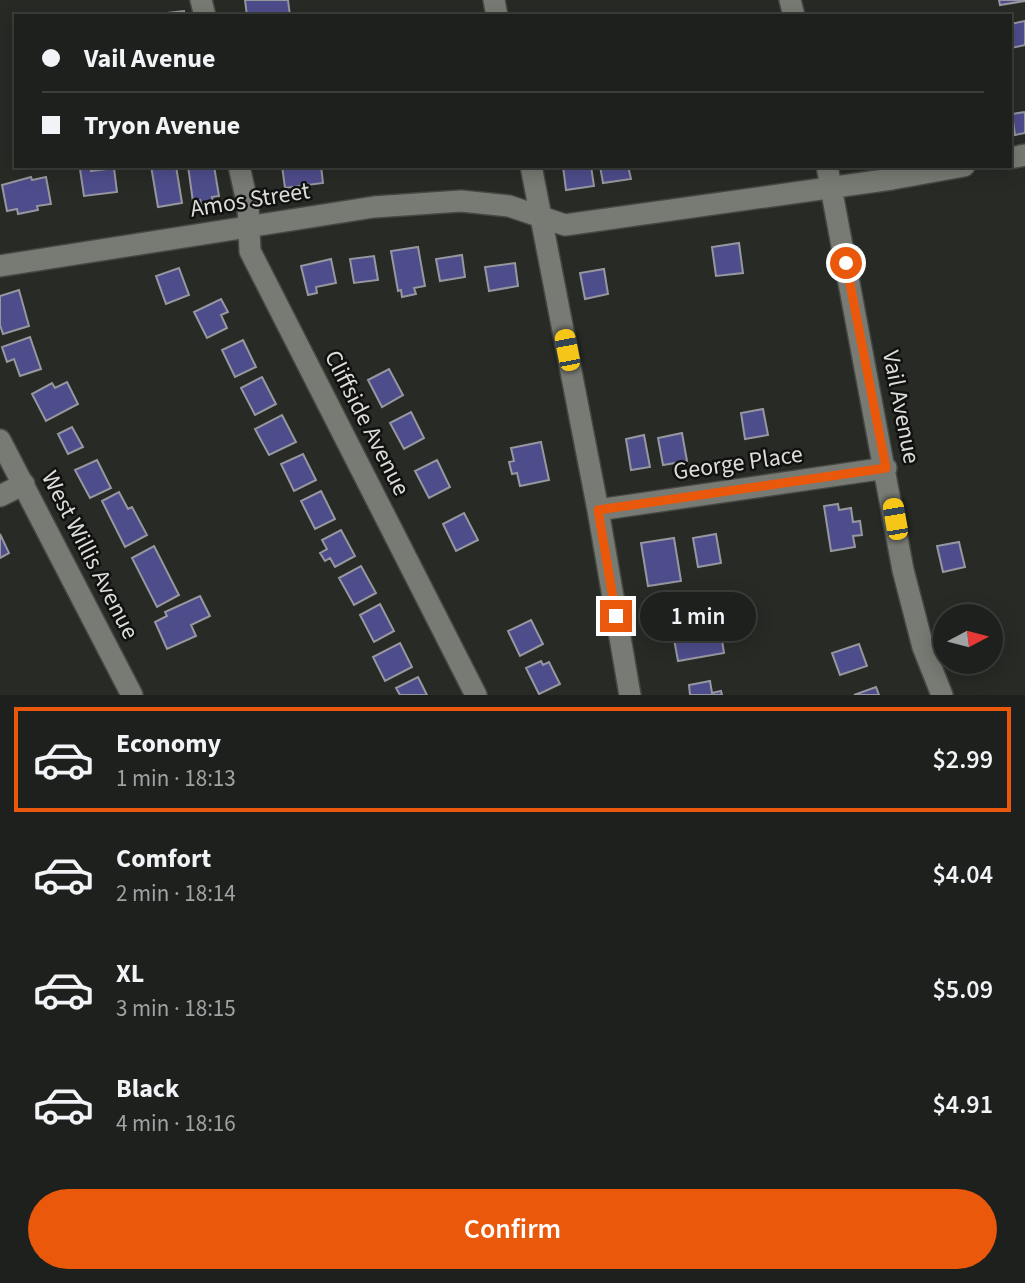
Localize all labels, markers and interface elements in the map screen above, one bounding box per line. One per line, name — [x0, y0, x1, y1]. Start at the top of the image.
text: Vail Avenue — [84, 40, 216, 77]
text: Tryon Avenue — [84, 107, 240, 144]
street label: Amos Street — [188, 173, 312, 227]
route start — [830, 247, 862, 279]
car — [553, 327, 582, 373]
street label: Cliffside Avenue — [315, 344, 419, 502]
street label: Vail Avenue — [873, 347, 929, 467]
street label: George Place — [671, 437, 805, 489]
street label: West Willis Avenue — [32, 465, 148, 645]
car — [882, 496, 909, 542]
callout: 1 min — [640, 592, 756, 640]
route end — [600, 600, 632, 632]
text: 1 min — [671, 600, 725, 633]
north arrow — [933, 604, 1003, 674]
map controls — [933, 604, 1003, 674]
text: Economy — [116, 725, 221, 762]
icon: car — [32, 728, 95, 791]
text: $2.99 — [932, 741, 993, 778]
text: 1 min · 18:13 — [116, 762, 236, 795]
text: Comfort — [116, 840, 211, 877]
icon: car — [32, 843, 95, 906]
text: $4.04 — [932, 856, 993, 893]
text: 2 min · 18:14 — [116, 877, 236, 910]
text: XL — [116, 955, 144, 992]
icon: car — [32, 958, 95, 1021]
text: $5.09 — [932, 971, 993, 1008]
text: 3 min · 18:15 — [116, 992, 236, 1025]
text: Black — [116, 1070, 179, 1107]
icon: car — [32, 1073, 95, 1136]
text: $4.91 — [932, 1086, 993, 1123]
text: 4 min · 18:16 — [116, 1107, 236, 1140]
button: Confirm — [28, 1189, 997, 1269]

